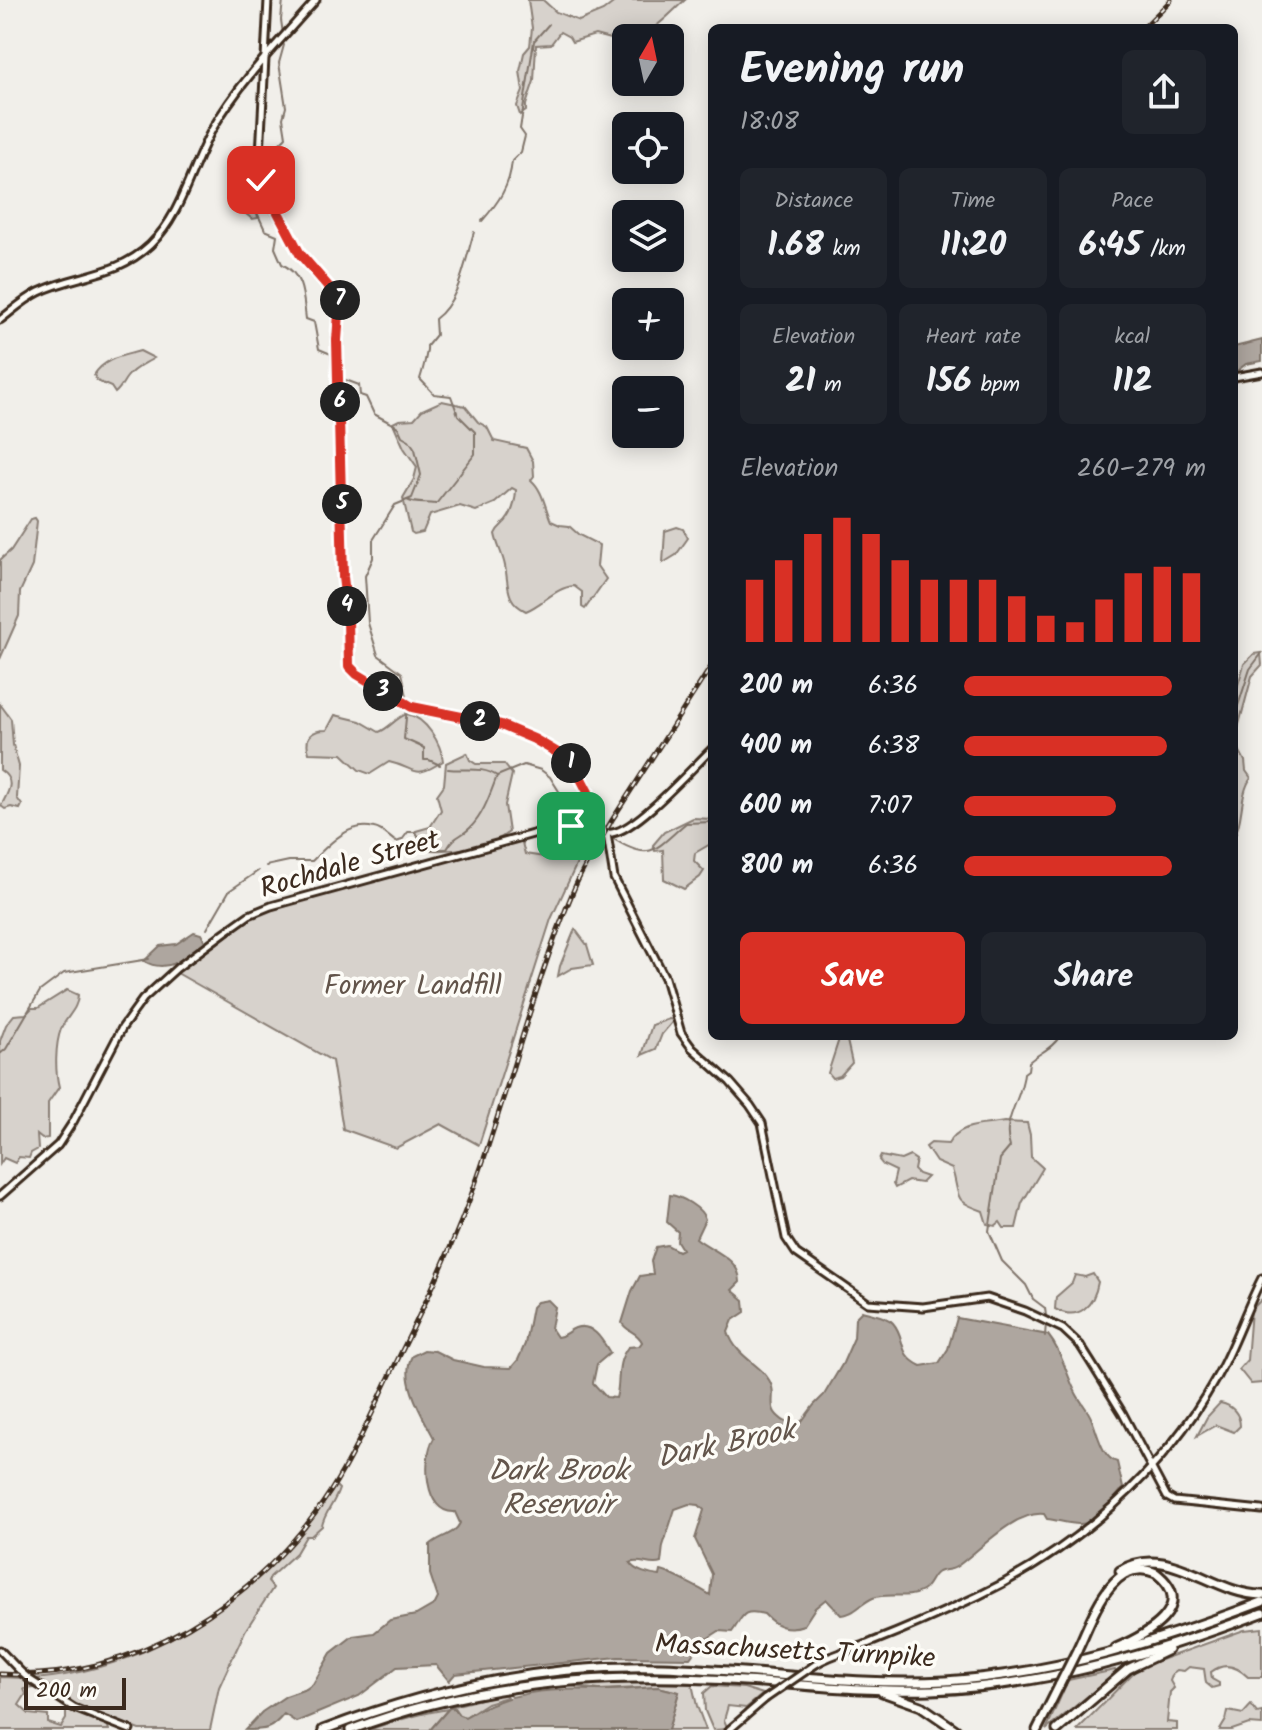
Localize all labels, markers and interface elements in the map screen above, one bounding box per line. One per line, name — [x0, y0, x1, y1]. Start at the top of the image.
north arrow — [612, 24, 684, 96]
map controls — [612, 24, 684, 448]
text: Evening run — [740, 36, 964, 106]
button: share — [1122, 50, 1206, 134]
text: 18:08 — [740, 101, 799, 143]
button: locate — [612, 112, 684, 184]
pin — [227, 146, 295, 214]
icon: check — [239, 158, 283, 202]
text: Distance — [774, 184, 853, 219]
text: Time — [951, 184, 995, 219]
text: Pace — [1111, 184, 1153, 219]
button: layers — [612, 200, 684, 272]
text: 1.68 — [767, 219, 824, 273]
text: 11:20 — [940, 219, 1006, 273]
text: 6:45 — [1079, 219, 1141, 273]
text: km — [824, 232, 860, 267]
text: /km — [1141, 232, 1186, 267]
pin: 7 — [320, 280, 360, 320]
text: 7 — [335, 282, 345, 317]
button: + — [612, 288, 684, 360]
text: Elevation — [772, 320, 855, 355]
text: Heart rate — [925, 320, 1021, 355]
text: kcal — [1114, 320, 1150, 355]
text: 21 — [785, 355, 816, 409]
text: 156 — [926, 355, 972, 409]
text: 112 — [1112, 355, 1153, 409]
text: m — [816, 368, 842, 403]
text: bpm — [972, 368, 1020, 403]
button: − — [612, 376, 684, 448]
pin: 6 — [320, 382, 360, 422]
text: 6 — [334, 384, 346, 419]
text: Elevation — [740, 448, 838, 490]
text: 260–279 m — [1077, 448, 1206, 490]
pin: 5 — [322, 484, 362, 524]
text: 5 — [336, 486, 348, 521]
pin: 4 — [327, 586, 367, 626]
text: 4 — [341, 588, 353, 623]
text: 200 m — [740, 665, 813, 707]
text: 6:36 — [868, 665, 918, 707]
pin: 3 — [363, 671, 403, 711]
text: 3 — [377, 673, 389, 708]
pin: 2 — [460, 701, 500, 741]
text: 2 — [474, 703, 486, 738]
text: 400 m — [740, 725, 812, 767]
text: 6:38 — [868, 725, 919, 767]
pin: 1 — [551, 743, 591, 783]
text: 1 — [568, 745, 574, 780]
text: 600 m — [740, 785, 812, 827]
text: 7:07 — [868, 785, 911, 827]
pin — [537, 792, 605, 860]
icon: arrive — [549, 804, 593, 848]
street label: Rochdale Street — [255, 818, 446, 912]
text: 800 m — [740, 845, 813, 887]
text: 6:36 — [868, 845, 918, 887]
button: Save — [740, 932, 965, 1024]
button: Share — [981, 932, 1206, 1024]
park label: Former Landfill — [324, 964, 502, 1009]
water label: Dark Brook — [653, 1406, 803, 1483]
water label: Dark Brook Reservoir — [488, 1448, 632, 1530]
street label: Massachusetts Turnpike — [654, 1622, 937, 1682]
scale bar — [24, 1674, 126, 1710]
text: 200 m — [36, 1674, 97, 1709]

